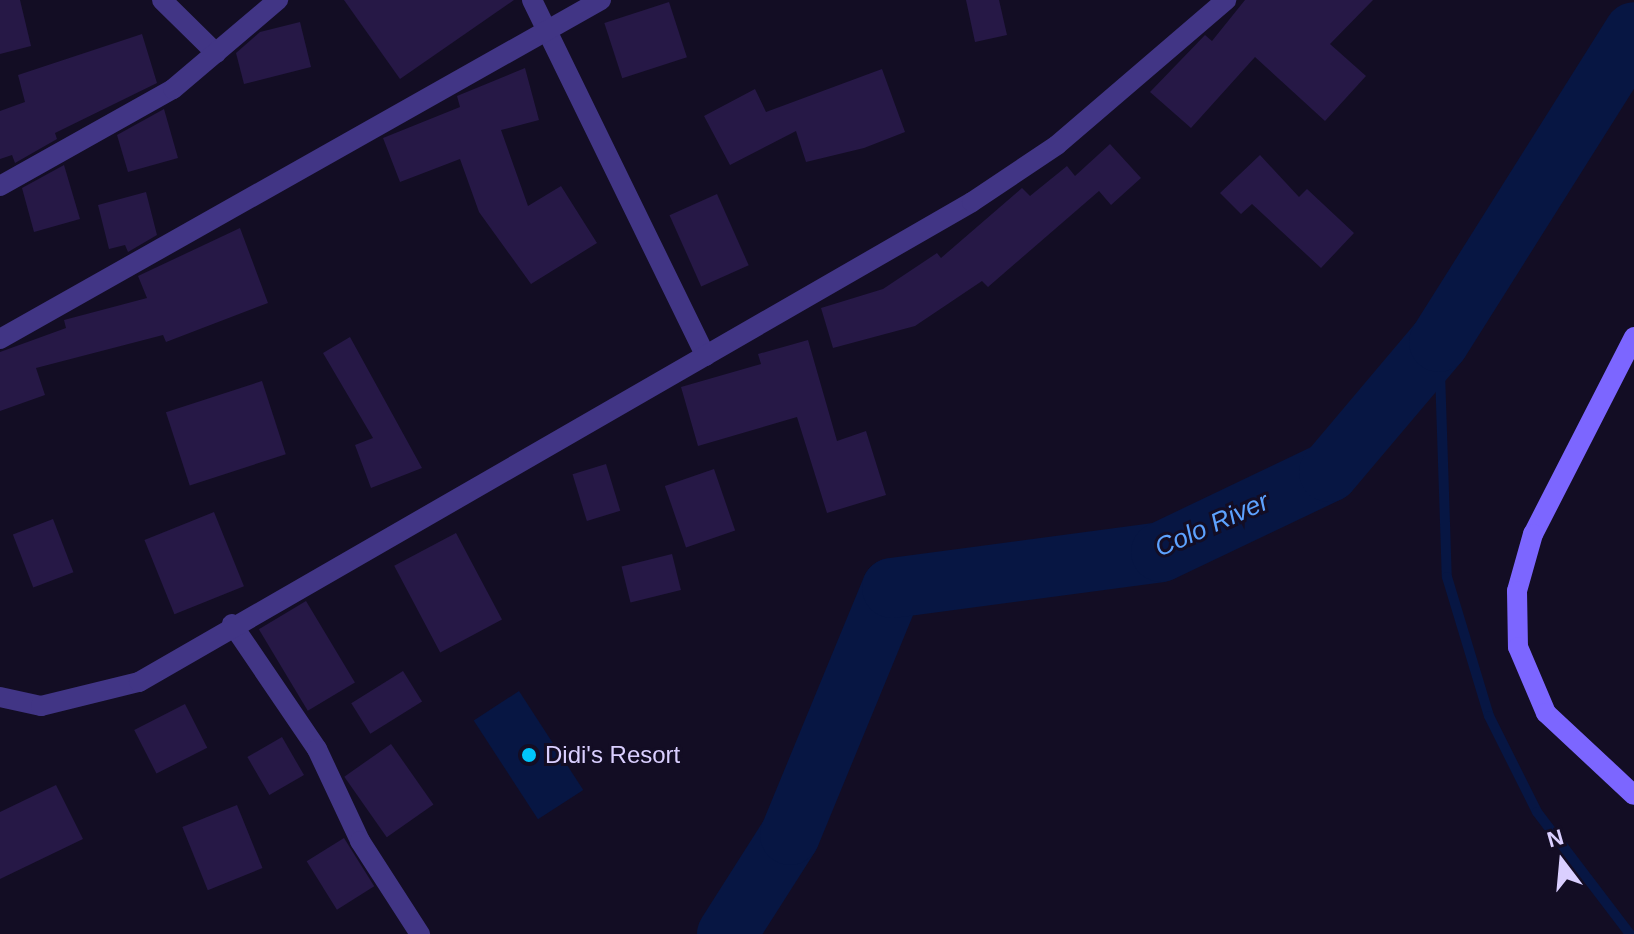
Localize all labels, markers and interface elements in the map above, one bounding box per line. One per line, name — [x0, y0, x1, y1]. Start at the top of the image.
water label: Colo River — [1150, 486, 1274, 564]
place label: Didi's Resort — [545, 741, 680, 769]
marker: Didi's Resort — [520, 746, 538, 764]
north arrow — [1522, 822, 1602, 902]
text: N — [1544, 824, 1566, 853]

